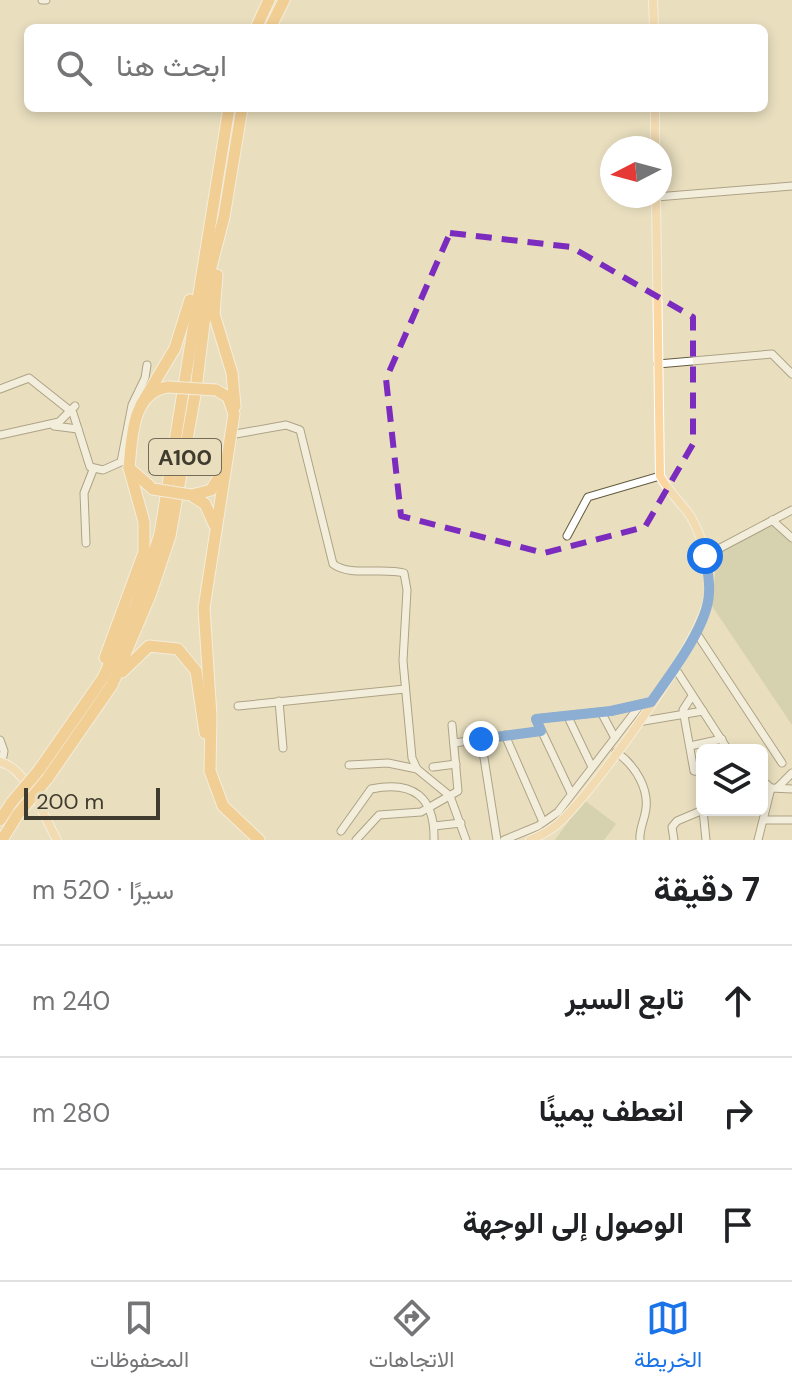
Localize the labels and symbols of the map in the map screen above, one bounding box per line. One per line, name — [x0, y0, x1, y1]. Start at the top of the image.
north arrow — [600, 136, 672, 208]
road number: A100 — [149, 439, 221, 475]
route start — [687, 538, 723, 574]
route end — [463, 721, 499, 757]
scale bar — [24, 784, 160, 820]

